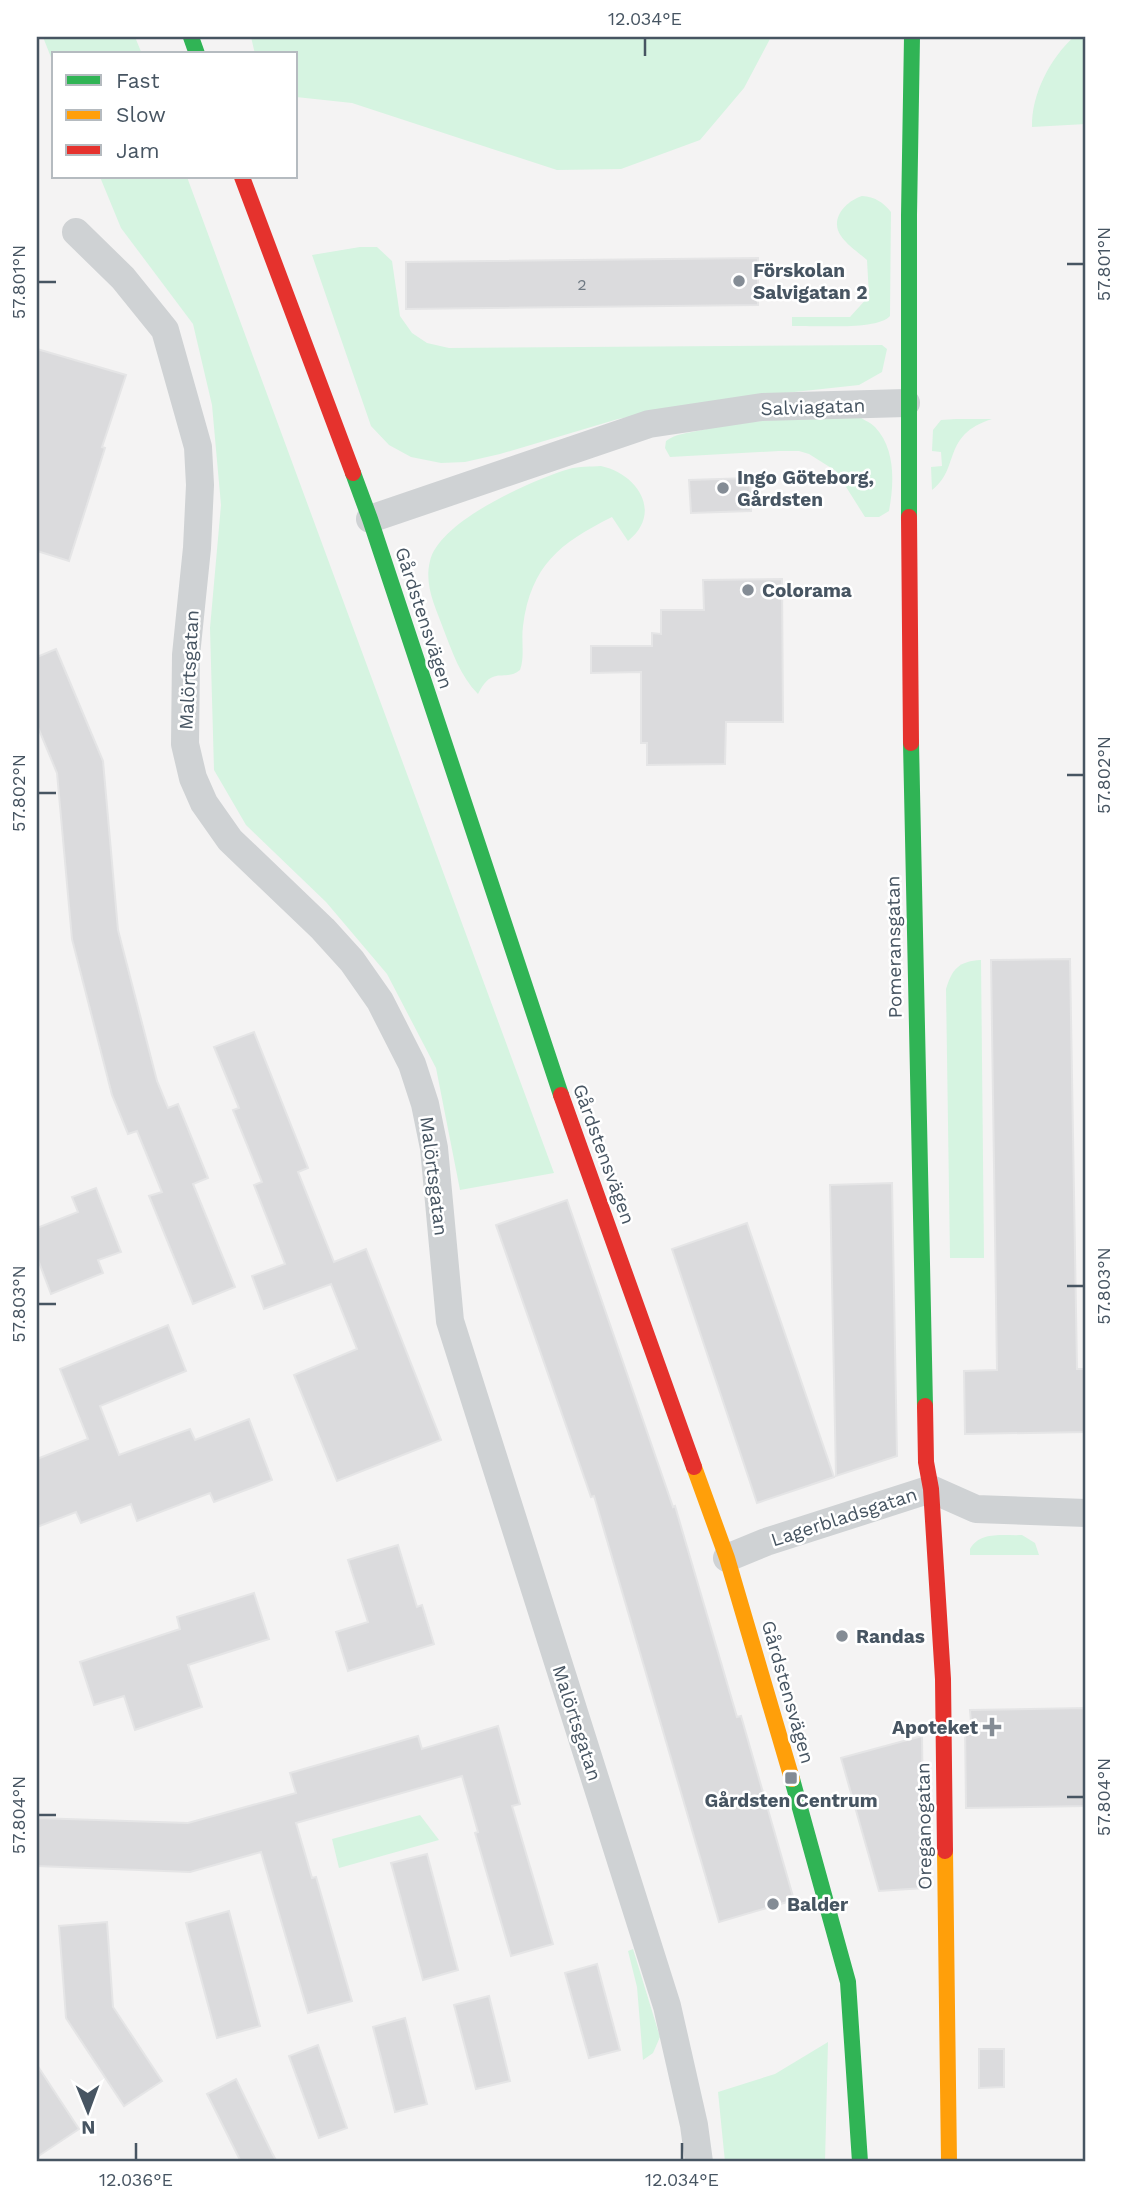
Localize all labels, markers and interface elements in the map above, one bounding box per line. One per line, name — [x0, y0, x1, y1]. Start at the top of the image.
text: 12.034°E — [608, 8, 682, 29]
legend — [52, 52, 298, 178]
text: Fast — [116, 68, 160, 93]
text: Slow — [116, 102, 166, 127]
text: Jam — [116, 138, 159, 163]
text: 57.801°N — [1093, 227, 1114, 301]
text: 57.801°N — [8, 245, 29, 319]
place label: Förskolan Salvigatan 2 — [753, 259, 868, 304]
marker: Förskolan Salvigatan 2 — [731, 273, 747, 289]
house number: 2 — [577, 275, 587, 294]
street label: Salviagatan — [760, 394, 866, 420]
place label: Ingo Göteborg, Gårdsten — [737, 466, 874, 511]
marker: Ingo Göteborg, Gårdsten — [715, 480, 731, 496]
street label: Gårdstensvägen — [390, 544, 458, 692]
place label: Colorama — [762, 579, 852, 602]
marker: Colorama — [740, 582, 756, 598]
street label: Malörtsgatan — [174, 609, 204, 731]
text: 57.802°N — [1093, 736, 1114, 814]
text: 57.802°N — [8, 754, 29, 832]
street label: Pomeransgatan — [881, 875, 907, 1019]
street label: Gårdstensvägen — [568, 1081, 640, 1227]
street label: Malörtsgatan — [415, 1115, 453, 1237]
text: 57.803°N — [1093, 1247, 1114, 1325]
text: 57.803°N — [8, 1265, 29, 1343]
street label: Lagerbladsgatan — [768, 1483, 920, 1551]
street label: Gårdstensvägen — [757, 1618, 819, 1766]
place label: Randas — [856, 1625, 925, 1648]
marker: Randas — [834, 1628, 850, 1644]
street label: Malörtsgatan — [547, 1662, 607, 1784]
place label: Apoteket — [892, 1716, 979, 1739]
marker: Apoteket — [984, 1719, 1000, 1735]
text: 57.804°N — [1093, 1758, 1114, 1836]
street label: Oreganogatan — [911, 1762, 937, 1890]
marker: Gårdsten Centrum — [783, 1770, 799, 1786]
text: 57.804°N — [8, 1776, 29, 1854]
place label: Gårdsten Centrum — [704, 1789, 878, 1812]
place label: Balder — [787, 1893, 849, 1916]
marker: Balder — [765, 1896, 781, 1912]
north arrow — [52, 2076, 122, 2146]
text: N — [81, 2116, 96, 2139]
text: 12.036°E — [99, 2169, 173, 2190]
text: 12.034°E — [645, 2169, 719, 2190]

